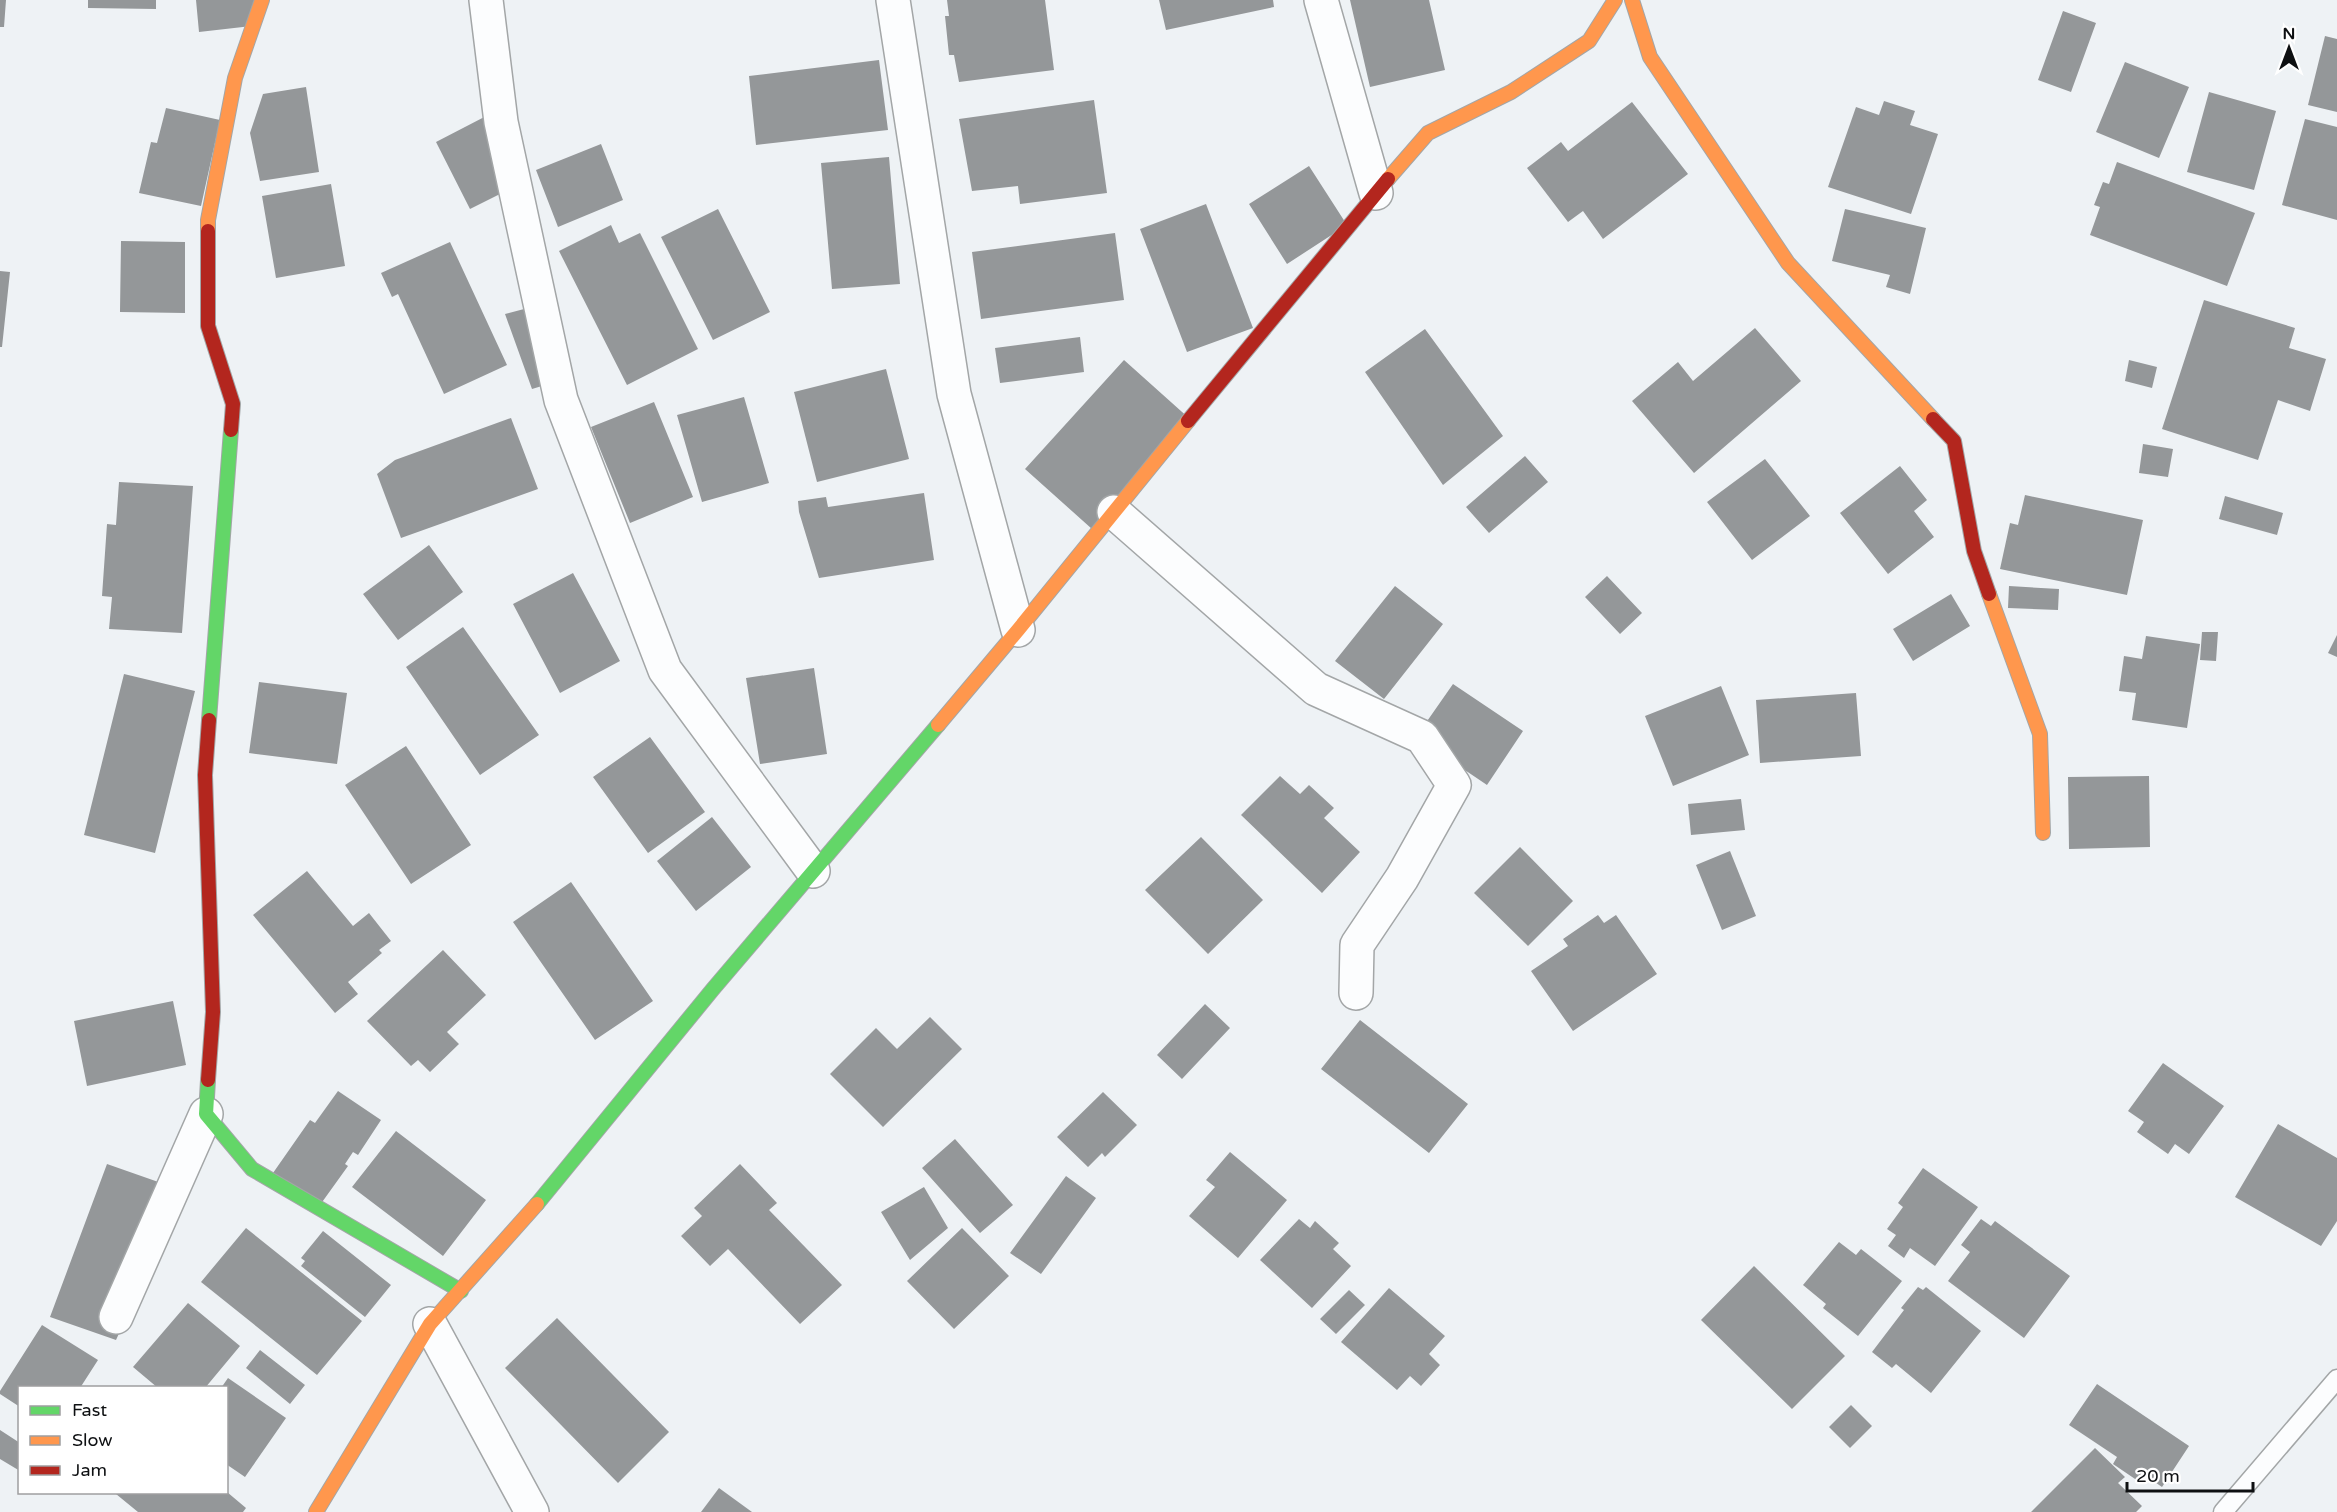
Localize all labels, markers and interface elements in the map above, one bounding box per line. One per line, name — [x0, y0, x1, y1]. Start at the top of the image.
north arrow — [2259, 18, 2319, 78]
text: N — [2283, 24, 2295, 44]
legend — [18, 1386, 228, 1494]
text: Fast — [72, 1399, 107, 1421]
text: Slow — [72, 1429, 113, 1451]
scale bar — [2127, 1455, 2253, 1493]
text: Jam — [72, 1459, 107, 1481]
text: 20 m — [2136, 1465, 2180, 1487]

